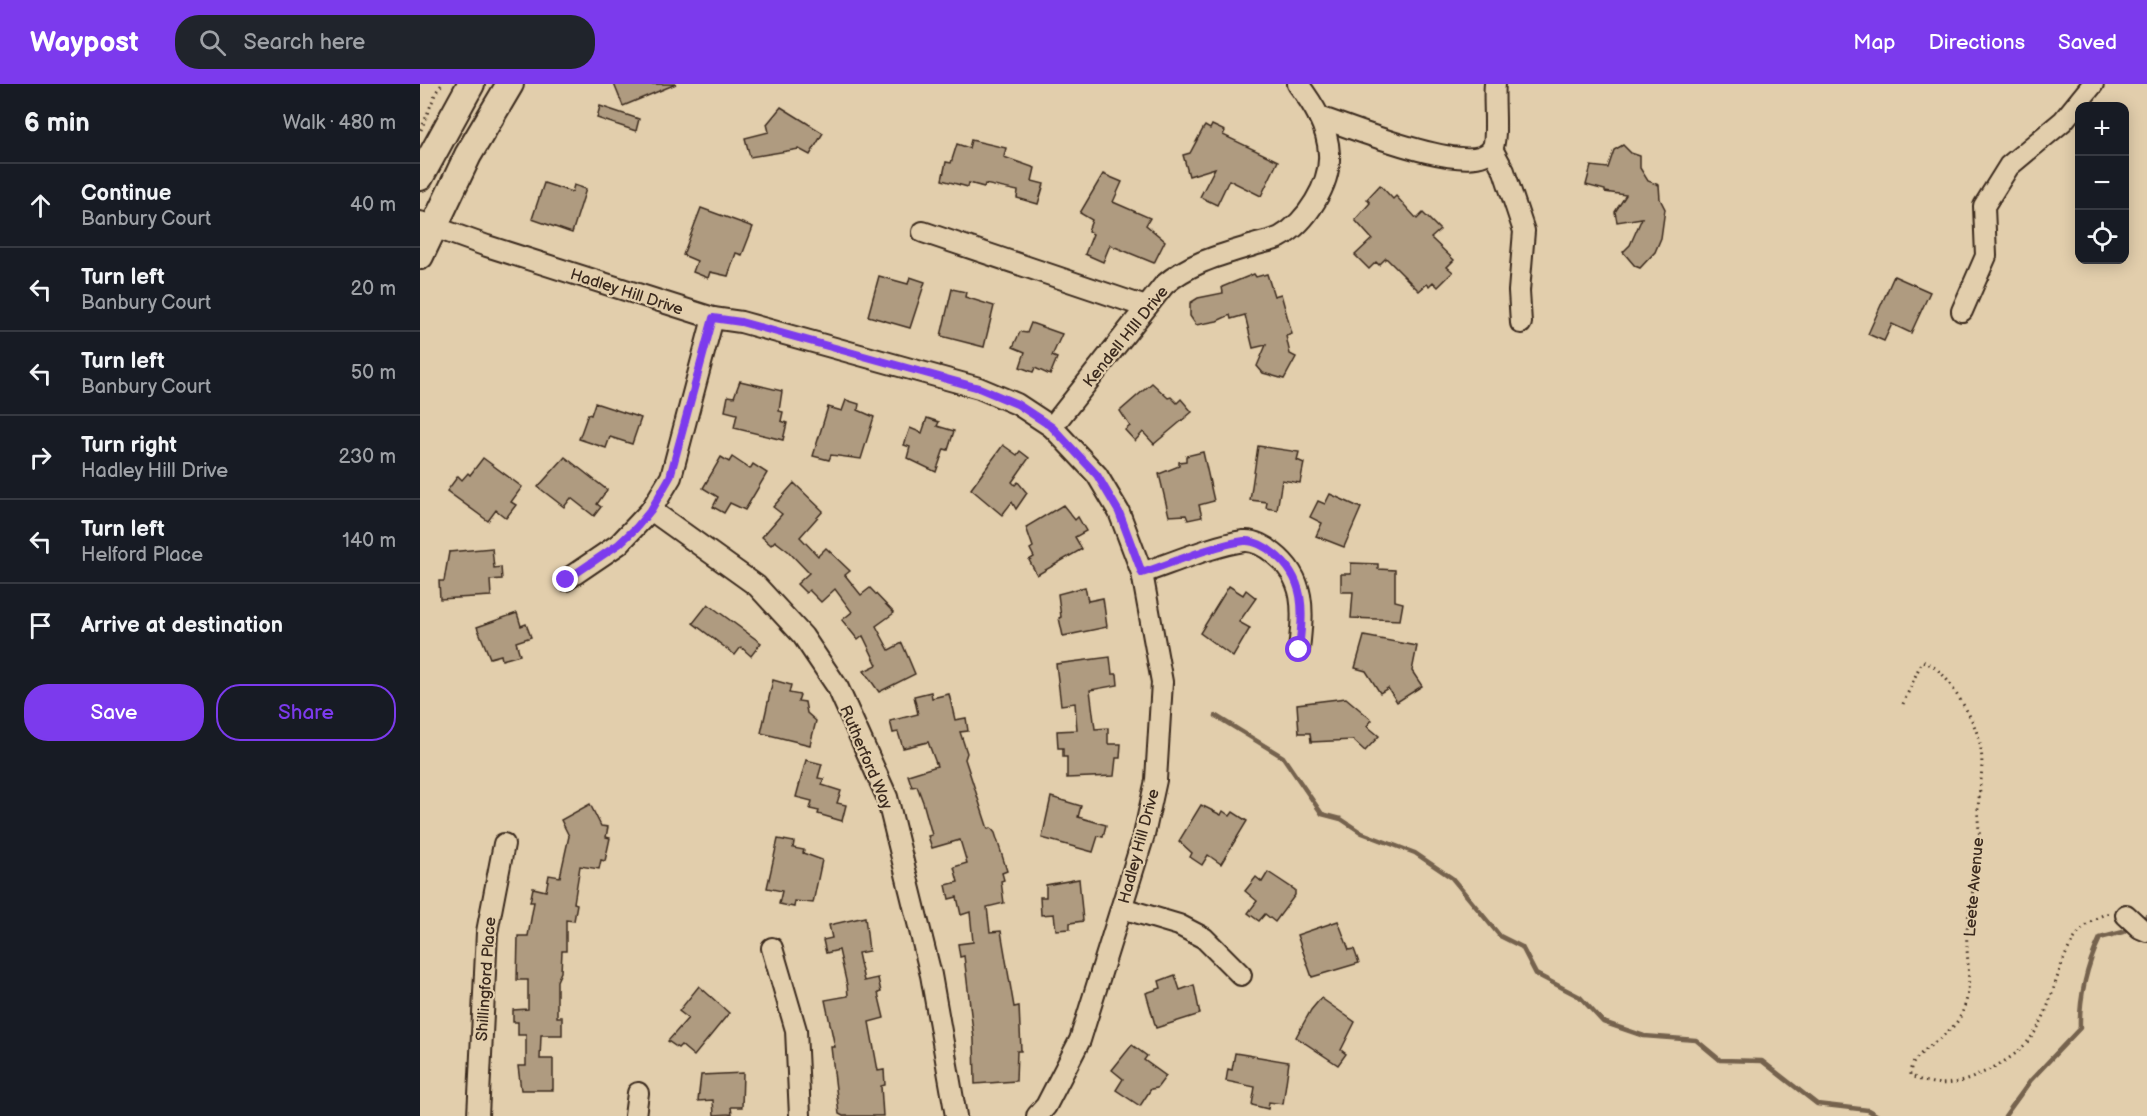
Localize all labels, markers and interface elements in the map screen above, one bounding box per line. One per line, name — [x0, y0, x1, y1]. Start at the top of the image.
search box — [175, 15, 595, 69]
text: Waypost — [30, 26, 139, 59]
icon: search — [196, 26, 229, 59]
text: Search here — [244, 29, 365, 56]
text: Map — [1853, 30, 1896, 55]
text: Directions — [1929, 30, 2025, 55]
text: Saved — [2058, 30, 2117, 55]
map controls — [2075, 102, 2129, 264]
button: + — [2075, 102, 2129, 156]
text: 6 min — [24, 108, 90, 139]
text: Walk · 480 m — [283, 111, 396, 135]
button: − — [2075, 156, 2129, 210]
text: Continue — [81, 180, 171, 207]
icon: ahead — [24, 189, 57, 222]
text: 40 m — [350, 193, 396, 217]
text: Banbury Court — [81, 207, 211, 231]
button: locate — [2075, 210, 2129, 264]
text: Turn left — [81, 264, 165, 291]
street label: Hadley Hill Drive — [568, 265, 686, 320]
icon: left — [24, 273, 57, 306]
text: 20 m — [351, 277, 396, 301]
street label: Kendell HIll Drive — [1080, 282, 1173, 391]
text: Banbury Court — [81, 291, 211, 315]
text: Turn left — [81, 348, 165, 375]
icon: left — [24, 357, 57, 390]
text: 50 m — [351, 361, 396, 385]
text: Banbury Court — [81, 375, 211, 399]
text: Turn right — [81, 432, 177, 459]
icon: right — [24, 441, 57, 474]
text: 230 m — [339, 445, 396, 469]
text: Hadley Hill Drive — [81, 459, 228, 483]
text: Turn left — [81, 516, 165, 543]
icon: left — [24, 525, 57, 558]
text: 140 m — [342, 529, 396, 553]
text: Helford Place — [81, 543, 203, 567]
route end — [552, 566, 578, 592]
icon: arrive — [24, 609, 57, 642]
text: Arrive at destination — [81, 612, 283, 639]
route start — [1285, 636, 1311, 662]
button: Save — [24, 684, 204, 741]
button: Share — [216, 684, 396, 741]
street label: Rutherford Way — [835, 703, 896, 813]
street label: Hadley Hill Drive — [1115, 787, 1164, 906]
street label: Leete Avenue — [1961, 836, 1988, 938]
street label: Shillingford Place — [473, 916, 500, 1042]

